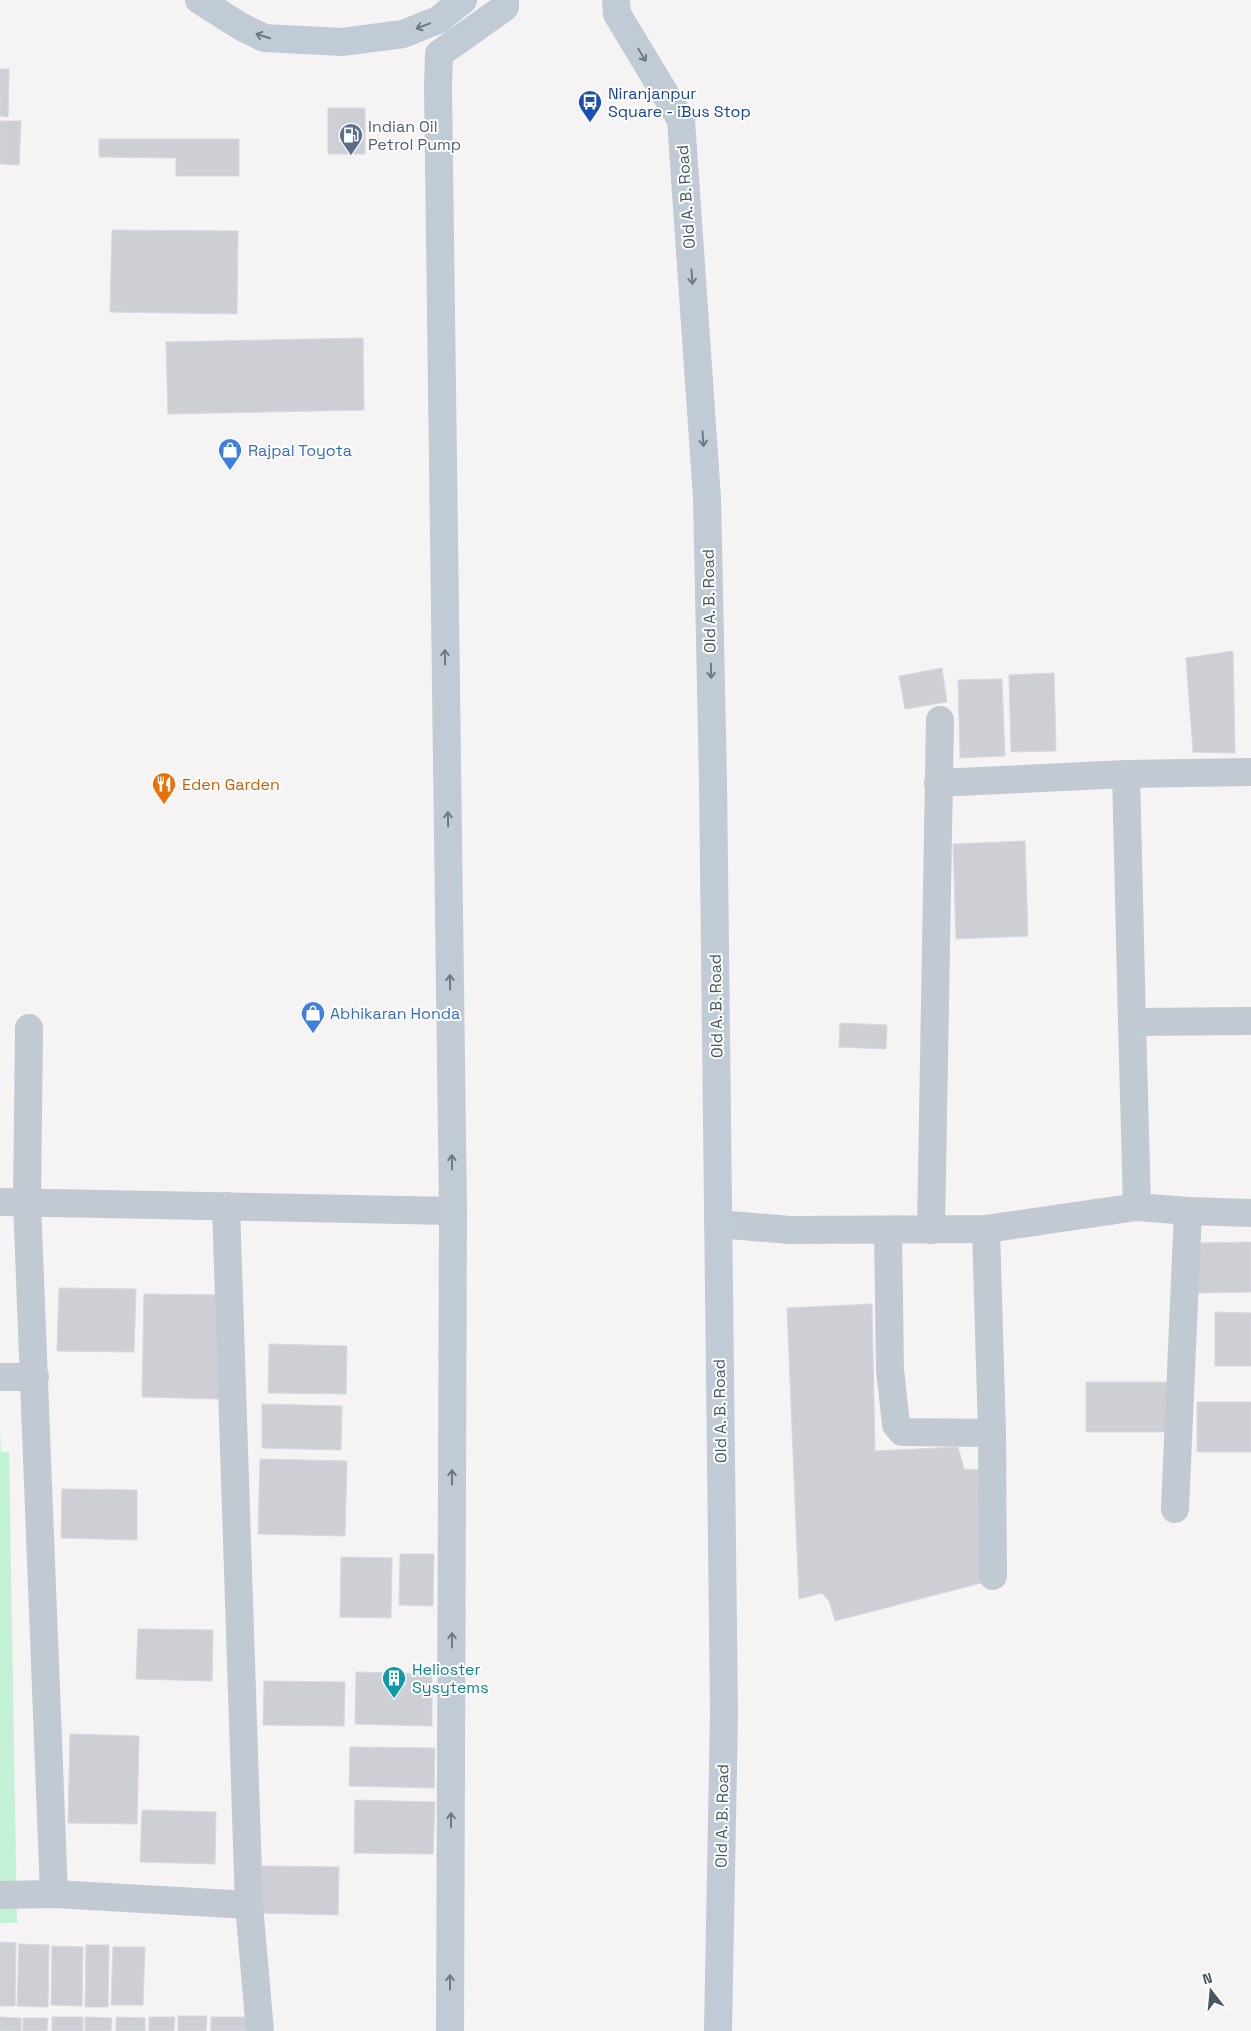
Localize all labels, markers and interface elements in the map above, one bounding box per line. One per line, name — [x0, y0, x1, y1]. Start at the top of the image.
one-way arrow — [416, 22, 431, 31]
one-way arrow — [256, 31, 271, 40]
one-way arrow — [637, 48, 647, 62]
place label: Niranjanpur Square - iBus Stop — [608, 83, 751, 122]
bus stop icon: Niranjanpur Square - iBus Stop — [577, 89, 603, 123]
place label: Indian Oil Petrol Pump — [368, 116, 461, 155]
fuel station icon: Indian Oil Petrol Pump — [338, 122, 364, 156]
street label: Old A. B. Road — [672, 144, 700, 250]
one-way arrow — [687, 268, 696, 284]
one-way arrow — [699, 431, 708, 447]
shop icon: Rajpal Toyota — [217, 437, 243, 471]
place label: Rajpal Toyota — [248, 440, 352, 461]
street label: Old A. B. Road — [698, 549, 720, 653]
one-way arrow — [441, 649, 450, 665]
one-way arrow — [706, 662, 716, 679]
restaurant icon: Eden Garden — [151, 771, 177, 805]
place label: Eden Garden — [182, 774, 280, 795]
one-way arrow — [443, 812, 453, 828]
street label: Old A. B. Road — [705, 954, 727, 1058]
one-way arrow — [445, 974, 455, 990]
shop icon: Abhikaran Honda — [300, 1000, 326, 1034]
place label: Abhikaran Honda — [330, 1003, 460, 1024]
one-way arrow — [448, 1154, 457, 1170]
street label: Old A. B. Road — [709, 1359, 731, 1463]
one-way arrow — [447, 1470, 457, 1486]
one-way arrow — [447, 1632, 457, 1648]
place label: Helioster Sysytems — [412, 1659, 489, 1698]
building icon: Helioster Sysytems — [381, 1665, 407, 1699]
street label: Old A. B. Road — [711, 1764, 733, 1868]
one-way arrow — [446, 1812, 456, 1828]
north arrow — [1186, 1966, 1236, 2016]
text: N — [1200, 1969, 1214, 1988]
one-way arrow — [445, 1975, 455, 1991]

